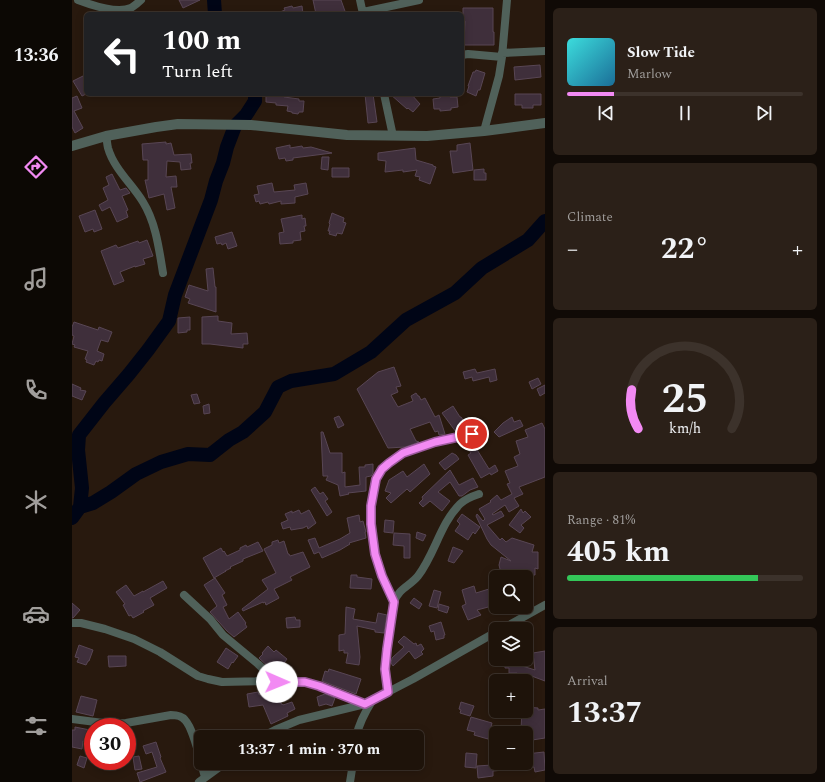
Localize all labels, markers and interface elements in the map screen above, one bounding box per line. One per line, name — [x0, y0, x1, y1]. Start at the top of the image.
text: 100 m — [162, 19, 241, 62]
icon: left — [96, 28, 148, 80]
text: Slow Tide — [627, 41, 695, 64]
text: 13:36 — [13, 42, 59, 69]
text: Turn left — [162, 58, 233, 85]
text: Marlow — [627, 64, 672, 84]
icon: previous — [595, 102, 617, 124]
icon: pause — [674, 102, 696, 124]
icon: next — [753, 102, 775, 124]
icon: directions — [22, 153, 50, 181]
text: Climate — [567, 207, 613, 227]
text: 22° — [661, 226, 709, 272]
text: − — [567, 233, 578, 266]
text: + — [792, 233, 803, 266]
icon: music — [22, 265, 50, 293]
text: 25 — [662, 368, 708, 431]
icon: phone — [22, 376, 50, 404]
pin — [455, 417, 489, 451]
text: km/h — [669, 418, 701, 440]
icon: arrive — [461, 423, 483, 445]
icon: climate — [22, 488, 50, 516]
text: Range · 81% — [567, 510, 635, 530]
text: 405 km — [567, 529, 670, 575]
map controls — [489, 570, 533, 770]
button: search — [489, 570, 533, 614]
icon: car — [22, 600, 50, 628]
button: layers — [489, 622, 533, 666]
position arrow — [256, 661, 298, 703]
text: Arrival — [567, 671, 608, 691]
button: + — [489, 674, 533, 718]
text: 13:37 — [567, 690, 642, 736]
icon: filters — [22, 712, 50, 740]
speed limit sign: 30 — [84, 718, 136, 770]
button: − — [489, 726, 533, 770]
text: 13:37 · 1 min · 370 m — [238, 738, 380, 761]

